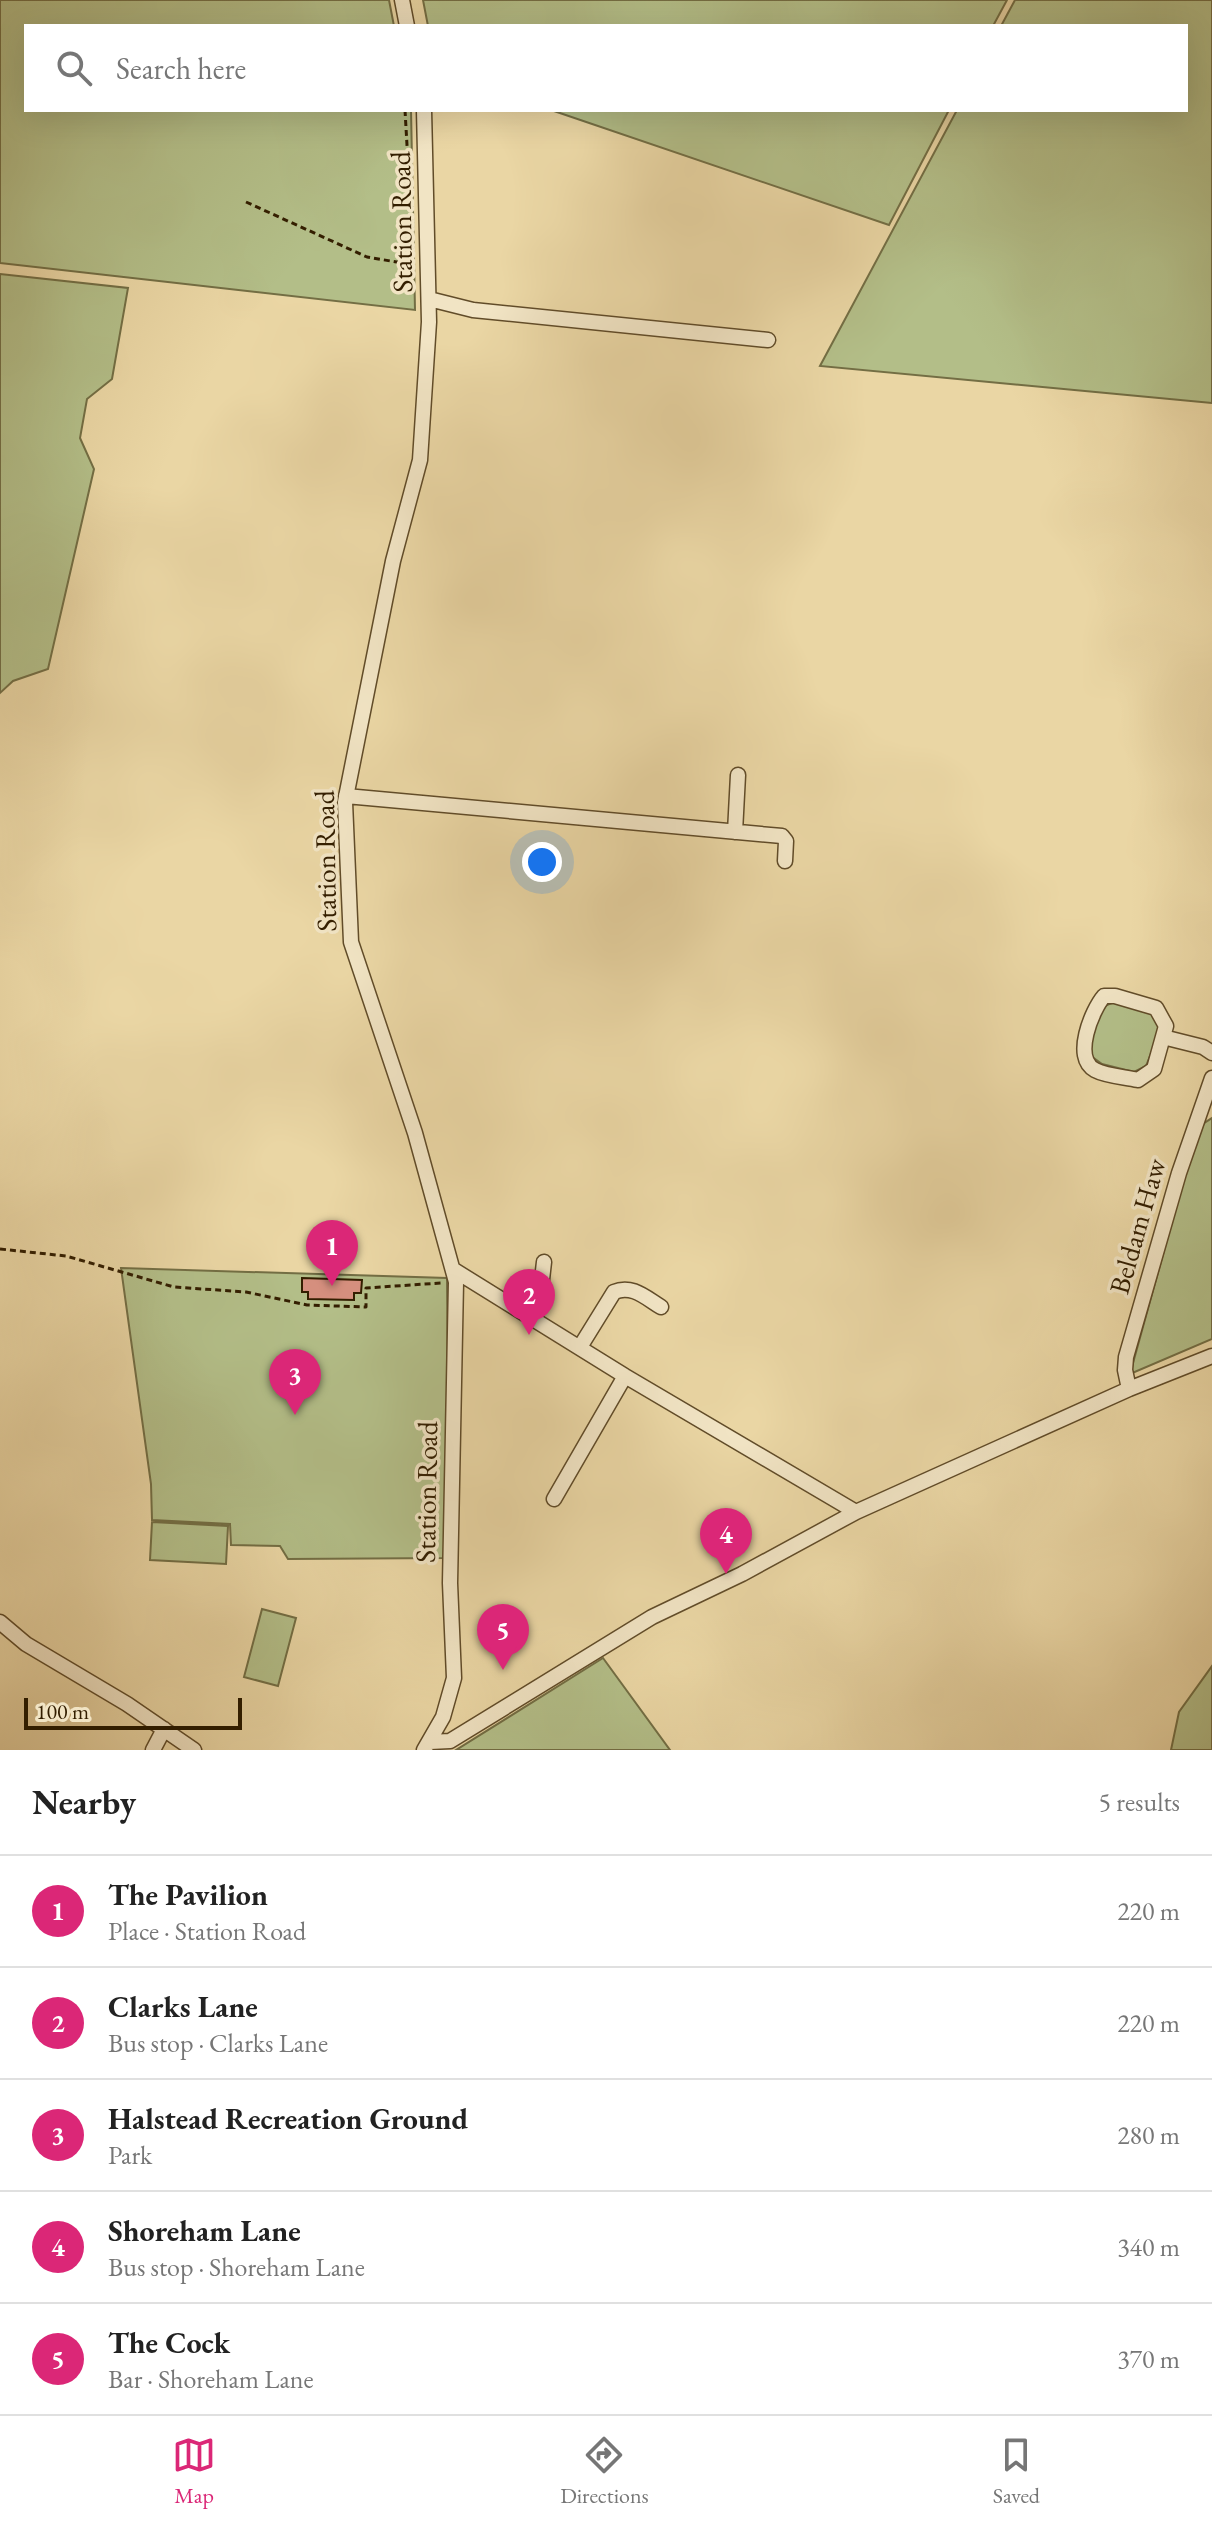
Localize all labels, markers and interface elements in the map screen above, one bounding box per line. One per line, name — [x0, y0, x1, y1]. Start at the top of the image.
search box — [24, 24, 1188, 112]
icon: search — [52, 46, 96, 90]
text: Search here — [116, 49, 246, 88]
street label: Station Road — [382, 150, 420, 293]
street label: Station Road — [306, 789, 344, 932]
your location — [522, 842, 562, 882]
street label: Beldam Haw — [1101, 1153, 1174, 1298]
pin: 1 — [306, 1220, 358, 1286]
pin: 2 — [503, 1269, 555, 1335]
pin: 3 — [269, 1349, 321, 1415]
street label: Station Road — [407, 1420, 445, 1563]
pin: 4 — [700, 1508, 752, 1574]
pin: 5 — [477, 1604, 529, 1670]
scale bar — [24, 1694, 242, 1730]
text: 100 m — [36, 1697, 89, 1726]
text: Nearby — [32, 1780, 136, 1824]
text: 5 results — [1099, 1785, 1180, 1819]
text: The Pavilion — [108, 1875, 268, 1914]
text: 1 — [51, 1894, 65, 1928]
text: 220 m — [1117, 1894, 1180, 1928]
text: Place · Station Road — [108, 1914, 306, 1948]
text: Clarks Lane — [108, 1987, 258, 2026]
text: 2 — [51, 2006, 65, 2040]
text: 220 m — [1117, 2006, 1180, 2040]
text: Bus stop · Clarks Lane — [108, 2026, 328, 2060]
text: Halstead Recreation Ground — [108, 2099, 468, 2138]
text: 3 — [51, 2118, 65, 2152]
text: 280 m — [1117, 2118, 1180, 2152]
text: Park — [108, 2138, 152, 2172]
text: Shoreham Lane — [108, 2211, 301, 2250]
text: 4 — [51, 2230, 65, 2264]
text: 340 m — [1117, 2230, 1180, 2264]
text: Bus stop · Shoreham Lane — [108, 2250, 365, 2284]
text: The Cock — [108, 2323, 230, 2362]
text: 5 — [51, 2342, 65, 2376]
text: 370 m — [1117, 2342, 1180, 2376]
text: Bar · Shoreham Lane — [108, 2362, 314, 2396]
tab: Map — [172, 2433, 216, 2510]
tab: Directions — [560, 2433, 649, 2510]
tab: Saved — [993, 2433, 1040, 2510]

